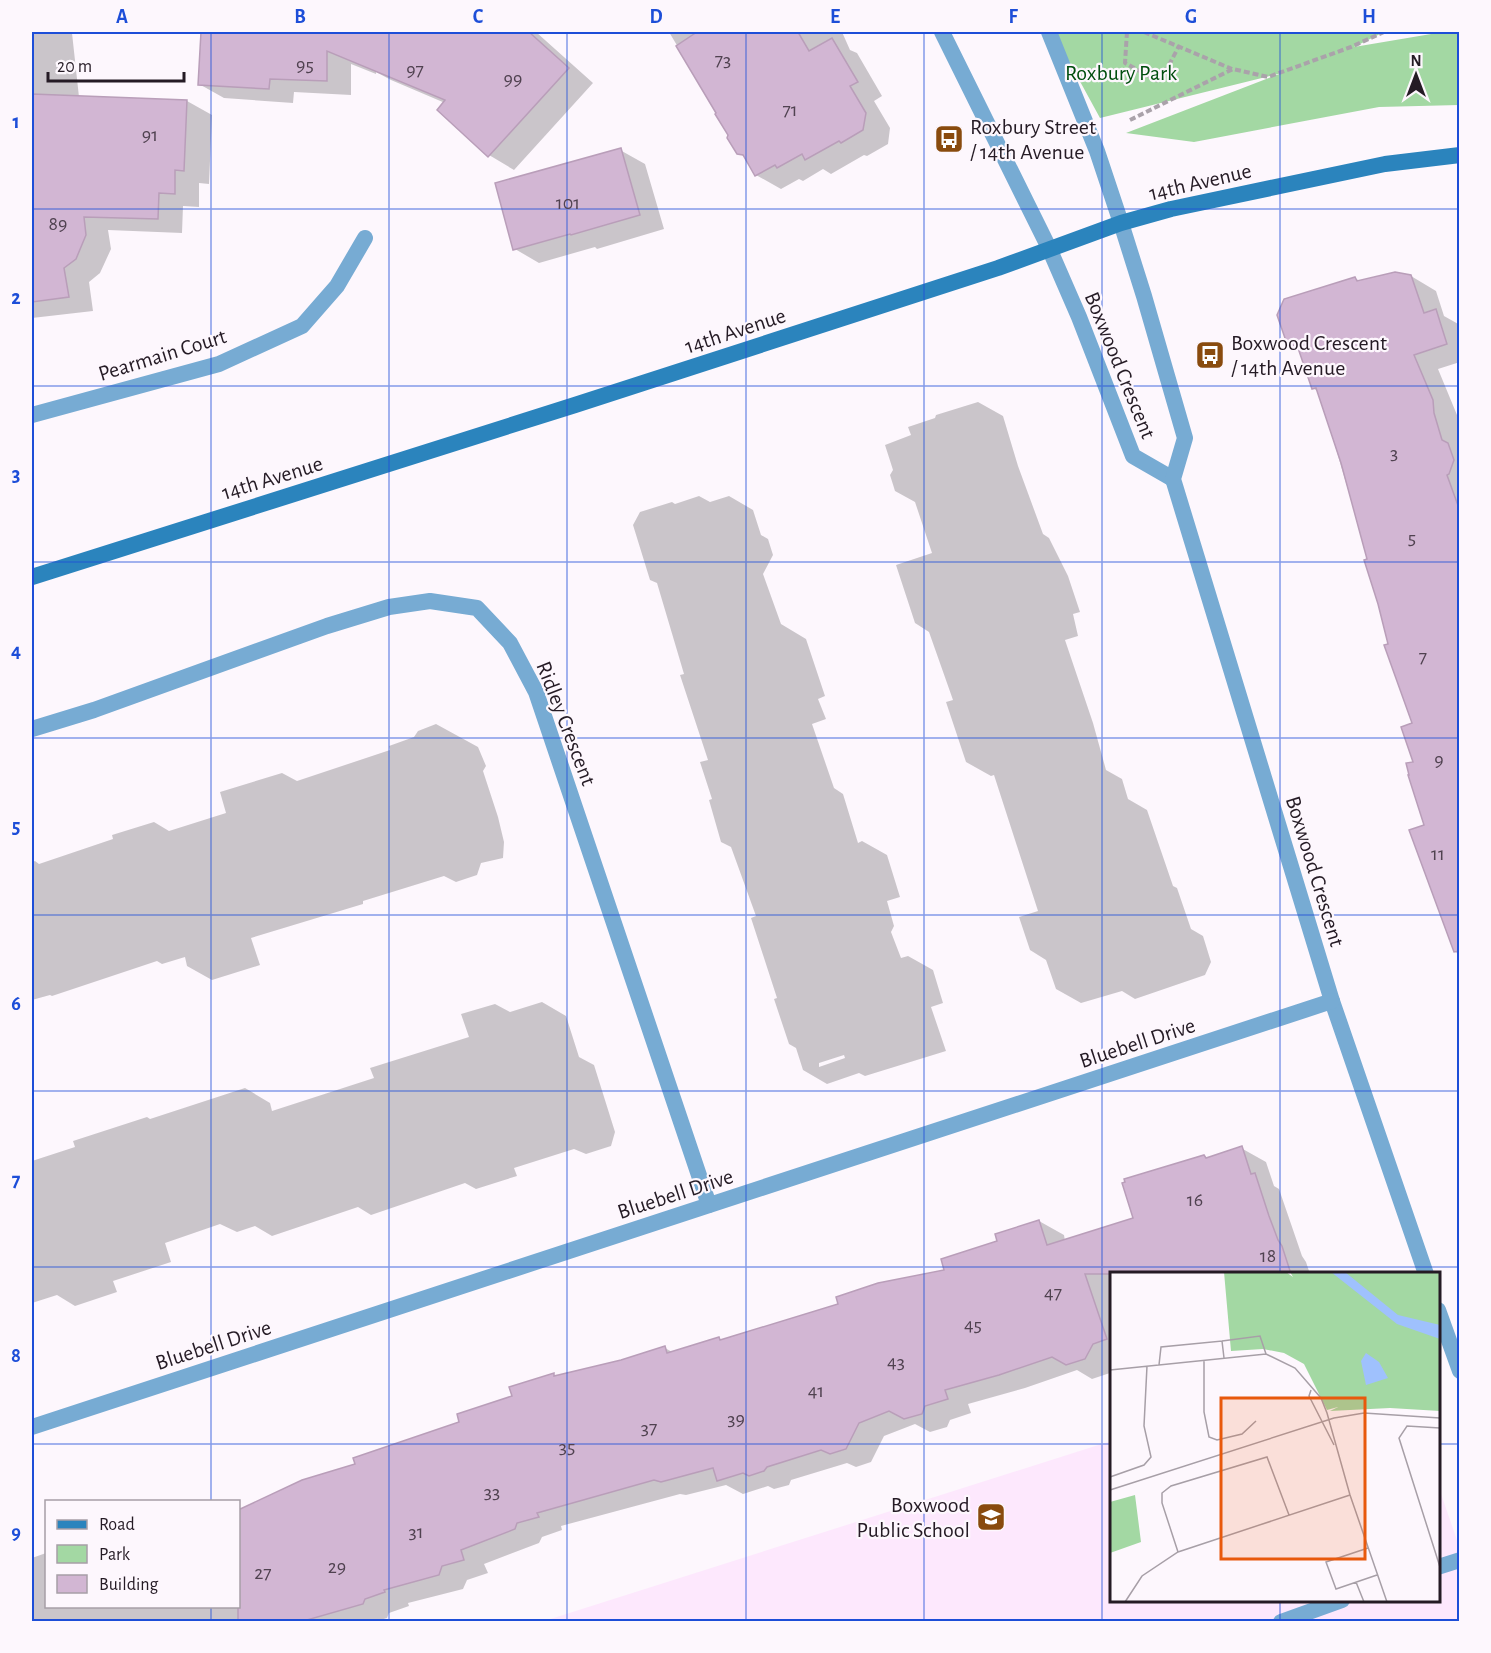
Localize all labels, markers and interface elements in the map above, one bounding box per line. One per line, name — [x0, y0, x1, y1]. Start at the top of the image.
text: A — [116, 7, 128, 27]
text: B — [294, 7, 306, 27]
text: C — [473, 7, 484, 27]
text: D — [649, 7, 663, 27]
text: E — [830, 7, 840, 27]
text: F — [1008, 7, 1018, 27]
text: G — [1185, 7, 1197, 27]
text: H — [1362, 7, 1376, 27]
scale bar — [48, 45, 184, 83]
north arrow — [1386, 45, 1446, 105]
house number: 73 — [715, 50, 731, 70]
text: N — [1410, 53, 1422, 69]
house number: 95 — [296, 55, 314, 75]
text: 20 m — [57, 58, 92, 76]
house number: 97 — [406, 60, 424, 80]
park label: Roxbury Park — [1065, 62, 1177, 84]
house number: 99 — [504, 69, 522, 89]
house number: 71 — [782, 100, 798, 120]
text: 1 — [12, 112, 20, 132]
place label: Roxbury Street / 14th Avenue — [970, 116, 1096, 163]
bus stop icon: Roxbury Street / 14th Avenue — [933, 123, 965, 155]
house number: 91 — [142, 125, 158, 145]
street label: 14th Avenue — [1147, 160, 1254, 204]
house number: 101 — [556, 193, 580, 213]
house number: 89 — [49, 214, 67, 234]
text: 2 — [11, 288, 21, 308]
street label: Boxwood Crescent — [1081, 289, 1160, 442]
street label: 14th Avenue — [682, 304, 788, 358]
street label: Pearmain Court — [96, 325, 229, 385]
place label: Boxwood Crescent / 14th Avenue — [1231, 332, 1387, 379]
bus stop icon: Boxwood Crescent / 14th Avenue — [1194, 339, 1226, 371]
house number: 3 — [1390, 443, 1398, 463]
street label: 14th Avenue — [219, 452, 325, 504]
text: 3 — [12, 465, 20, 485]
house number: 5 — [1408, 528, 1416, 548]
text: 4 — [11, 641, 21, 661]
house number: 7 — [1419, 647, 1427, 667]
street label: Ridley Crescent — [532, 658, 600, 788]
house number: 9 — [1434, 750, 1444, 770]
street label: Boxwood Crescent — [1282, 793, 1348, 949]
text: 5 — [12, 817, 20, 837]
house number: 11 — [1431, 844, 1445, 864]
text: 6 — [11, 994, 21, 1014]
street label: Bluebell Drive — [1077, 1014, 1198, 1072]
street label: Bluebell Drive — [615, 1165, 736, 1223]
text: 7 — [12, 1170, 21, 1190]
house number: 16 — [1187, 1190, 1203, 1210]
house number: 18 — [1260, 1246, 1276, 1266]
inset map — [1110, 1272, 1440, 1602]
house number: 47 — [1044, 1283, 1062, 1303]
house number: 45 — [964, 1315, 982, 1335]
street label: Bluebell Drive — [153, 1316, 274, 1374]
text: 8 — [11, 1346, 21, 1366]
house number: 43 — [887, 1352, 905, 1372]
house number: 41 — [808, 1381, 824, 1401]
house number: 39 — [727, 1409, 745, 1429]
house number: 37 — [641, 1418, 657, 1438]
house number: 35 — [559, 1437, 575, 1457]
house number: 33 — [484, 1482, 500, 1502]
place label: Boxwood Public School — [857, 1494, 970, 1541]
legend — [45, 1500, 240, 1608]
school or university icon: Boxwood Public School — [975, 1501, 1007, 1533]
text: Road — [99, 1516, 135, 1534]
house number: 31 — [408, 1522, 424, 1542]
text: 9 — [11, 1523, 21, 1543]
text: Park — [99, 1546, 131, 1564]
house number: 29 — [328, 1557, 346, 1577]
house number: 27 — [254, 1563, 272, 1583]
text: Building — [99, 1576, 159, 1594]

